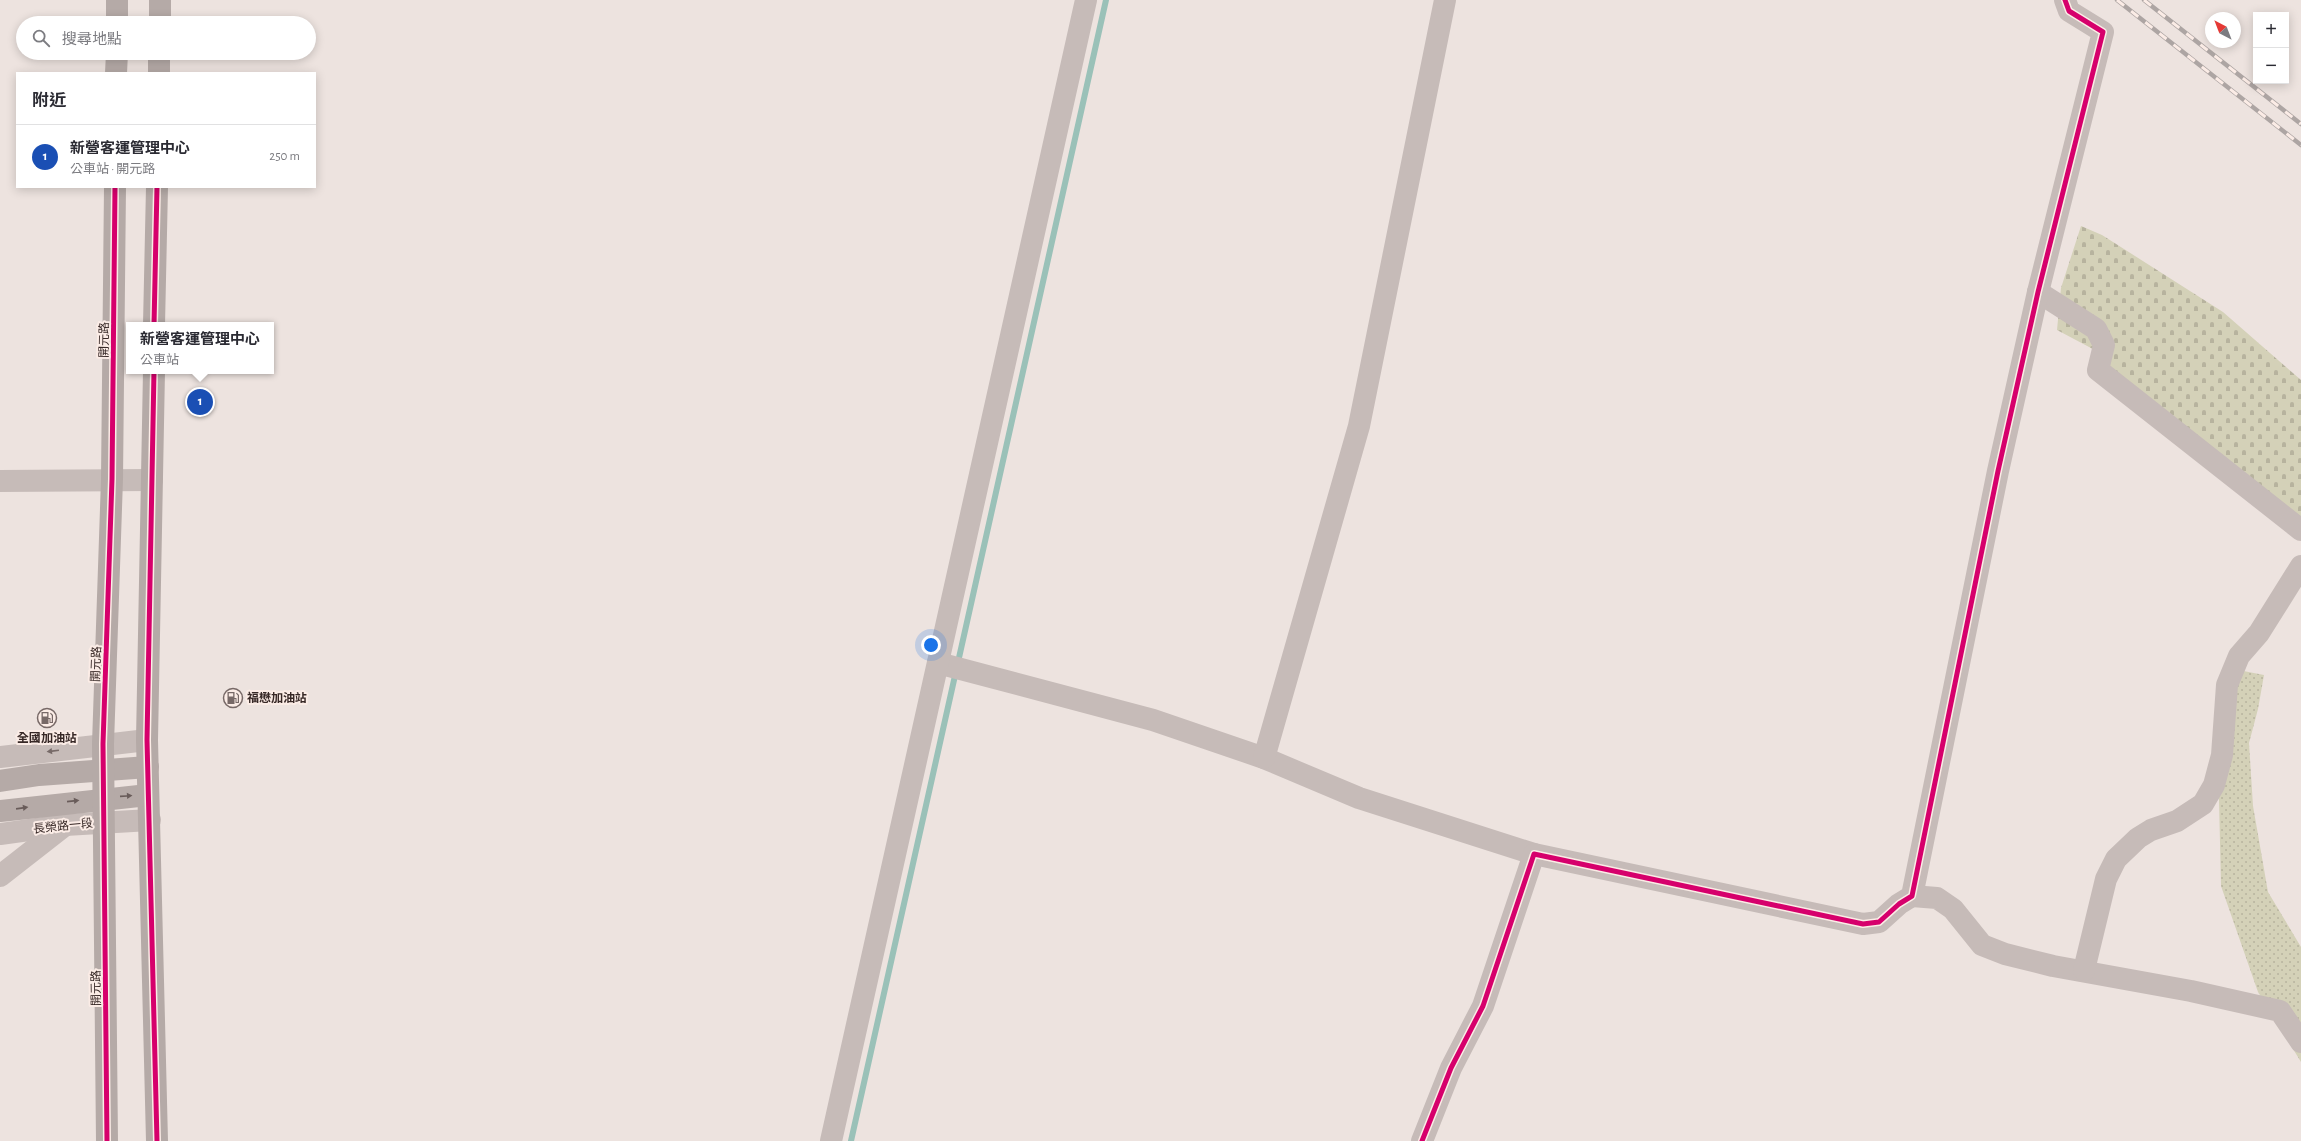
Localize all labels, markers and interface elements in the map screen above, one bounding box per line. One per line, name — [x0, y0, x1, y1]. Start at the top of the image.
north arrow — [2205, 12, 2241, 48]
map controls — [2253, 12, 2289, 84]
button: + — [2253, 12, 2289, 48]
search box — [16, 16, 316, 60]
icon: search — [30, 27, 52, 49]
text: 搜尋地點 — [62, 32, 122, 47]
button: − — [2253, 48, 2289, 84]
text: 附近 — [32, 92, 66, 109]
text: 新營客運管理中心 — [70, 141, 190, 156]
text: 1 — [43, 150, 47, 163]
text: 250 m — [269, 150, 300, 163]
text: 公車站 · 開元路 — [70, 163, 155, 176]
street label: 開元路 — [97, 322, 110, 358]
popup — [126, 322, 274, 374]
text: 新營客運管理中心 — [140, 332, 260, 347]
text: 公車站 — [140, 354, 179, 367]
pin: 1 — [187, 387, 213, 417]
your location — [921, 635, 941, 655]
street label: 開元路 — [88, 646, 103, 682]
fuel station icon: 福懋加油站 — [222, 687, 244, 709]
place label: 福懋加油站 — [247, 691, 307, 704]
fuel station icon: 全國加油站 — [36, 707, 58, 729]
place label: 全國加油站 — [17, 732, 77, 744]
one-way arrow — [47, 748, 59, 754]
one-way arrow — [120, 793, 132, 800]
one-way arrow — [67, 798, 79, 805]
one-way arrow — [16, 805, 28, 811]
street label: 長榮路一段 — [32, 816, 93, 835]
street label: 開元路 — [89, 970, 102, 1006]

